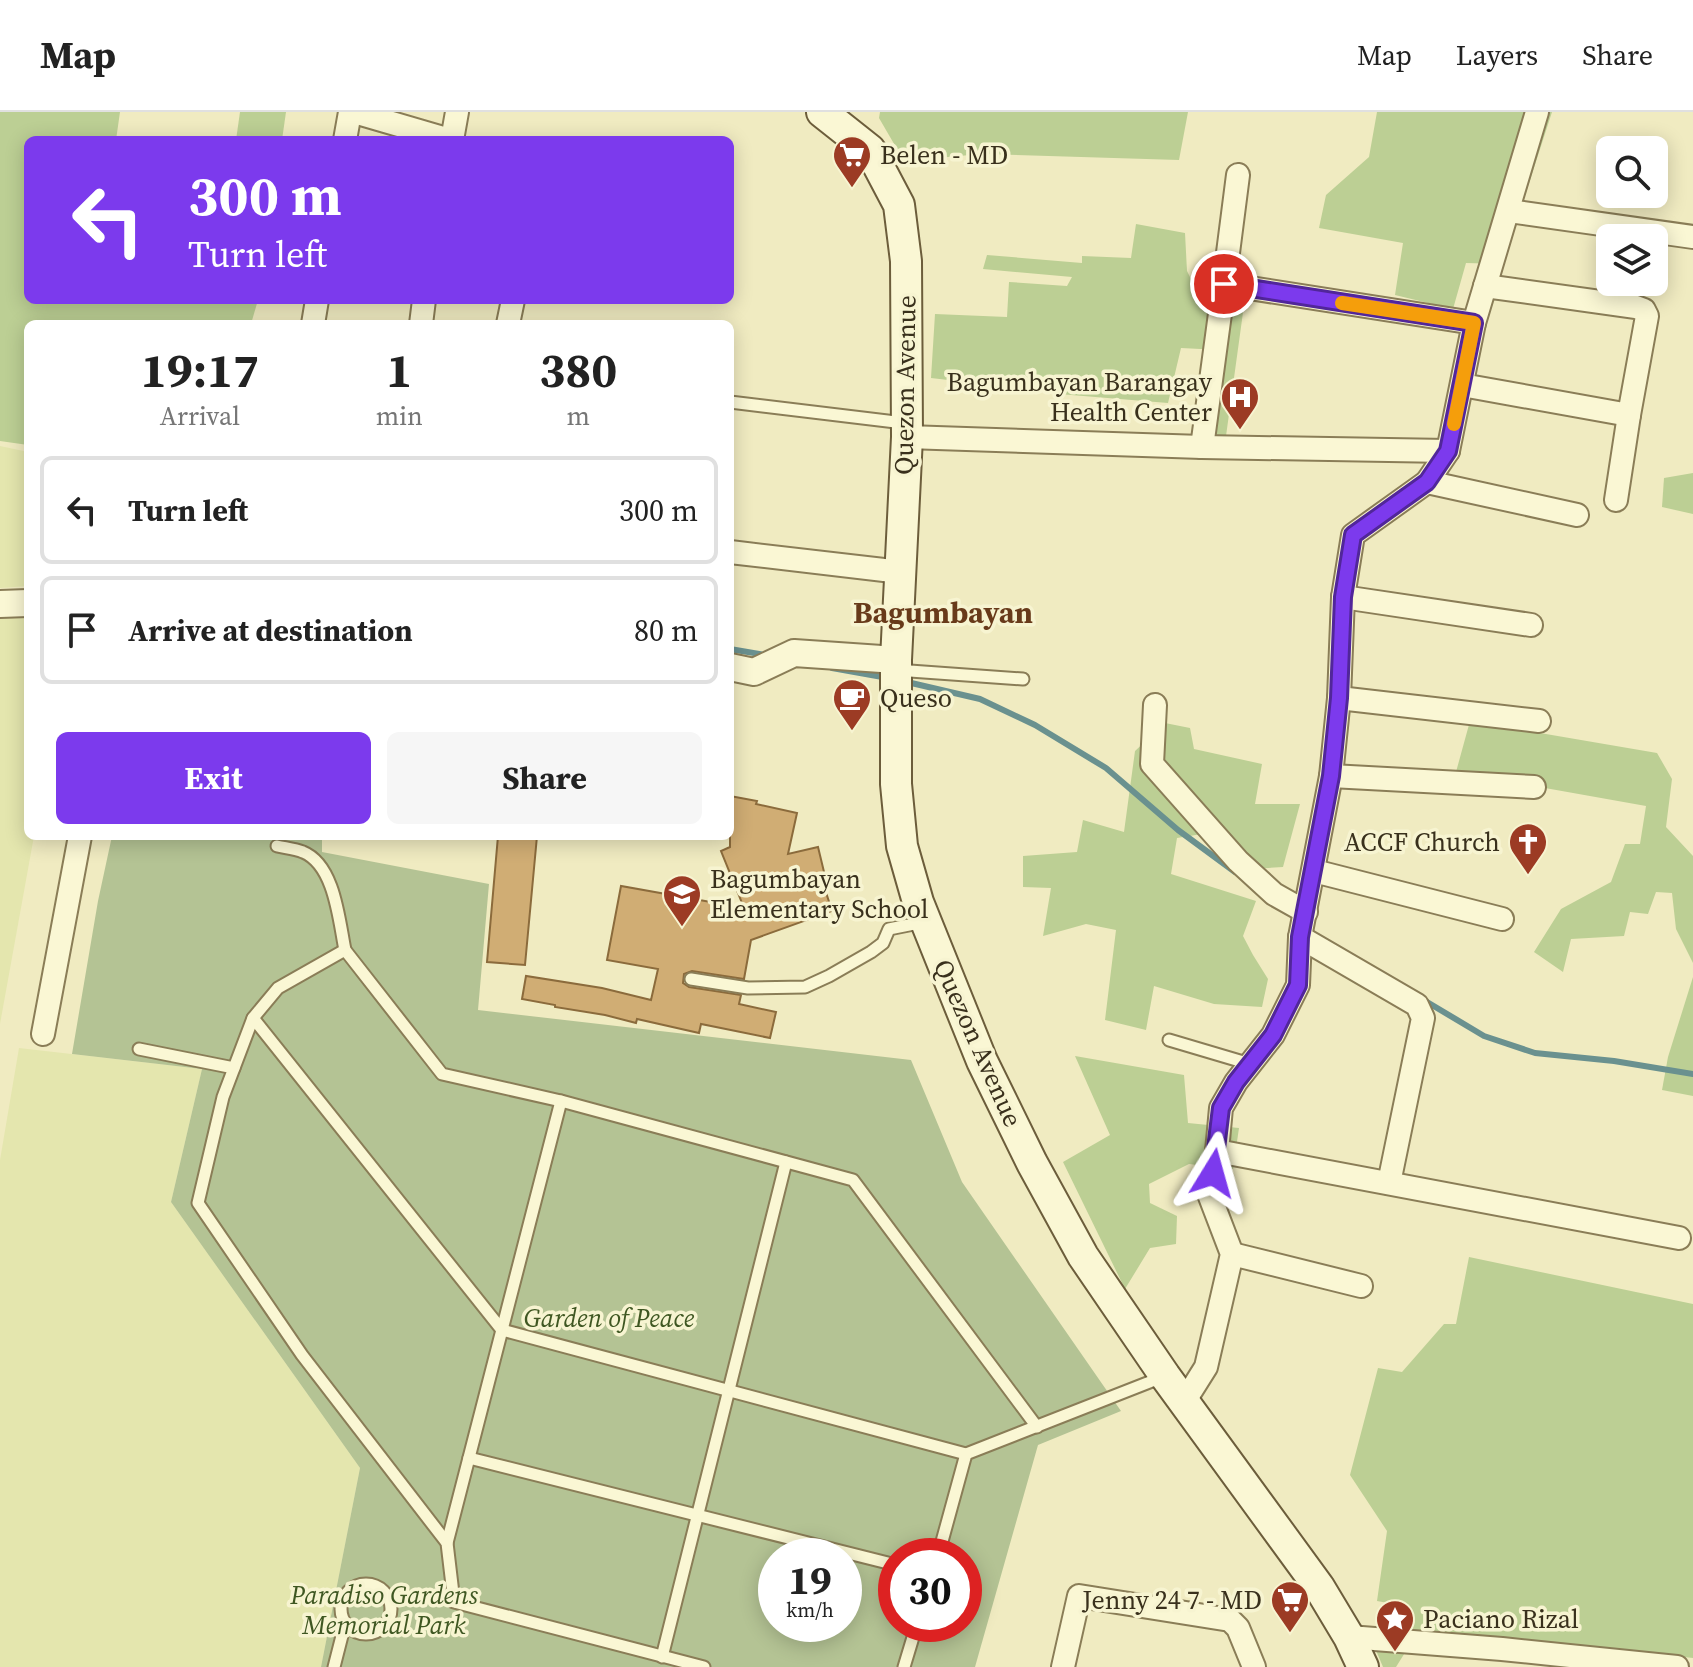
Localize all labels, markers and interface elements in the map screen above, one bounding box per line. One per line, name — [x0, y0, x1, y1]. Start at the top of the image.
text: Map — [40, 29, 116, 81]
text: Map — [1357, 36, 1412, 74]
text: Layers — [1456, 36, 1538, 74]
text: Share — [1582, 36, 1653, 74]
supermarket icon: Belen - MD — [831, 134, 873, 189]
map controls — [1596, 136, 1668, 296]
button: search — [1596, 136, 1668, 208]
place label: Belen - MD — [880, 137, 1008, 173]
text: 300 m — [188, 157, 342, 234]
icon: left — [56, 168, 160, 272]
button: layers — [1596, 224, 1668, 296]
text: Turn left — [188, 230, 327, 279]
pin — [1190, 250, 1258, 318]
icon: arrive — [1202, 262, 1246, 306]
street label: Quezon Avenue — [885, 295, 925, 475]
text: 19:17 — [141, 337, 259, 403]
text: 1 — [386, 337, 412, 403]
text: 380 — [539, 337, 617, 403]
place label: Bagumbayan Barangay Health Center — [947, 364, 1213, 430]
hospital icon: Bagumbayan Barangay Health Center — [1219, 376, 1261, 431]
text: Arrival — [160, 398, 240, 434]
text: min — [376, 398, 423, 434]
text: m — [567, 398, 590, 434]
icon: left — [60, 488, 104, 532]
text: Turn left — [128, 490, 248, 531]
text: 300 m — [619, 490, 698, 531]
district label: Bagumbayan — [853, 592, 1033, 633]
icon: arrive — [60, 608, 104, 652]
text: Arrive at destination — [128, 610, 413, 651]
text: 80 m — [634, 610, 698, 651]
cafe icon: Queso — [831, 677, 873, 732]
place label: Queso — [880, 680, 952, 716]
button: Exit — [56, 732, 371, 824]
button: Share — [387, 732, 702, 824]
church icon: ACCF Church — [1507, 821, 1549, 876]
place label: ACCF Church — [1344, 824, 1500, 860]
place label: Bagumbayan Elementary School — [710, 861, 929, 927]
school or university icon: Bagumbayan Elementary School — [661, 873, 703, 928]
street label: Quezon Avenue — [925, 954, 1031, 1132]
position arrow — [1171, 1131, 1255, 1215]
park label: Garden of Peace — [524, 1300, 695, 1336]
speed limit sign: 30 — [878, 1538, 982, 1642]
text: 19 — [788, 1553, 832, 1607]
park label: Paradiso Gardens Memorial Park — [289, 1577, 478, 1643]
supermarket icon: Jenny 24 7 - MD — [1269, 1579, 1311, 1634]
place label: Jenny 24 7 - MD — [1081, 1582, 1262, 1618]
text: km/h — [786, 1596, 834, 1624]
place icon: Paciano Rizal — [1374, 1598, 1416, 1653]
place label: Paciano Rizal — [1423, 1601, 1579, 1637]

